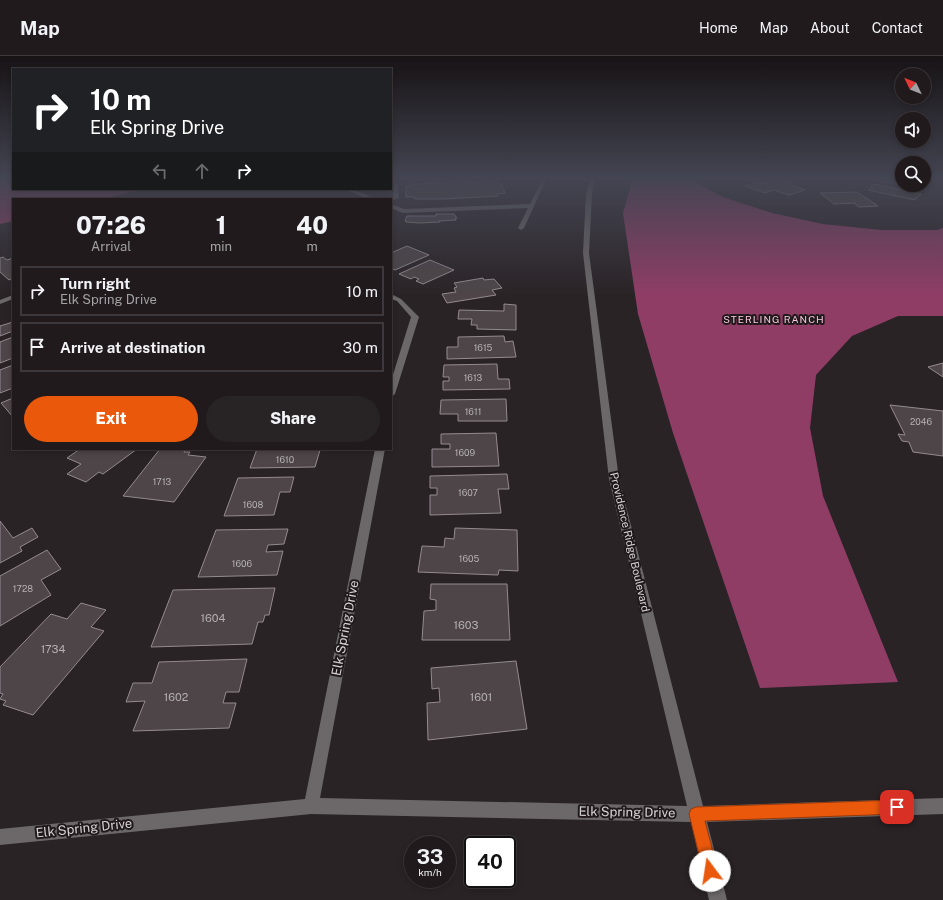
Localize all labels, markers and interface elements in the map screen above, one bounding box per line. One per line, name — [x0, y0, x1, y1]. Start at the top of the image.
text: Map — [20, 17, 60, 39]
text: Home — [699, 20, 738, 36]
text: Map — [760, 20, 788, 36]
text: About — [810, 20, 850, 36]
text: Contact — [872, 20, 923, 36]
north arrow — [895, 68, 931, 104]
map controls — [895, 68, 931, 192]
text: 10 m — [90, 83, 151, 116]
icon: right — [24, 84, 76, 136]
button: sound — [895, 112, 931, 148]
text: Elk Spring Drive — [90, 117, 224, 138]
button: search — [895, 156, 931, 192]
icon: left — [149, 160, 171, 182]
icon: ahead — [191, 160, 213, 182]
icon: right — [233, 160, 255, 182]
text: 07:26 — [76, 211, 146, 239]
text: 1 — [216, 211, 226, 239]
text: 40 — [296, 211, 328, 239]
text: Arrival — [91, 239, 131, 254]
text: min — [210, 239, 232, 254]
text: m — [306, 239, 318, 254]
text: Turn right — [60, 275, 130, 292]
icon: right — [26, 280, 48, 302]
text: 10 m — [346, 283, 378, 300]
text: Elk Spring Drive — [60, 292, 157, 307]
district label: STERLING RANCH — [723, 313, 825, 325]
icon: arrive — [26, 336, 48, 358]
text: Arrive at destination — [60, 339, 205, 356]
text: 30 m — [343, 339, 378, 356]
house number: 1615 — [474, 342, 493, 353]
house number: 1613 — [464, 372, 483, 383]
button: Exit — [24, 396, 198, 442]
button: Share — [206, 396, 380, 442]
house number: 1611 — [465, 406, 481, 417]
house number: 2046 — [910, 416, 932, 427]
house number: 1609 — [455, 447, 476, 458]
house number: 1610 — [276, 454, 295, 465]
street label: Providence Ridge Boulevard — [608, 471, 652, 613]
house number: 1713 — [153, 476, 172, 487]
house number: 1607 — [458, 487, 478, 498]
house number: 1608 — [243, 499, 263, 510]
house number: 1605 — [459, 553, 479, 564]
house number: 1606 — [232, 558, 253, 569]
street label: Elk Spring Drive — [328, 579, 362, 677]
house number: 1728 — [13, 583, 33, 594]
house number: 1604 — [201, 612, 226, 624]
house number: 1603 — [454, 619, 478, 631]
house number: 1734 — [41, 643, 65, 655]
house number: 1602 — [164, 691, 189, 703]
house number: 1601 — [470, 691, 492, 703]
pin — [880, 790, 914, 824]
icon: arrive — [886, 796, 908, 818]
street label: Elk Spring Drive — [578, 804, 676, 820]
street label: Elk Spring Drive — [35, 815, 133, 841]
speed limit sign: 40 — [464, 836, 516, 888]
text: 33 — [417, 845, 443, 869]
position arrow — [689, 850, 731, 892]
text: km/h — [418, 866, 442, 878]

